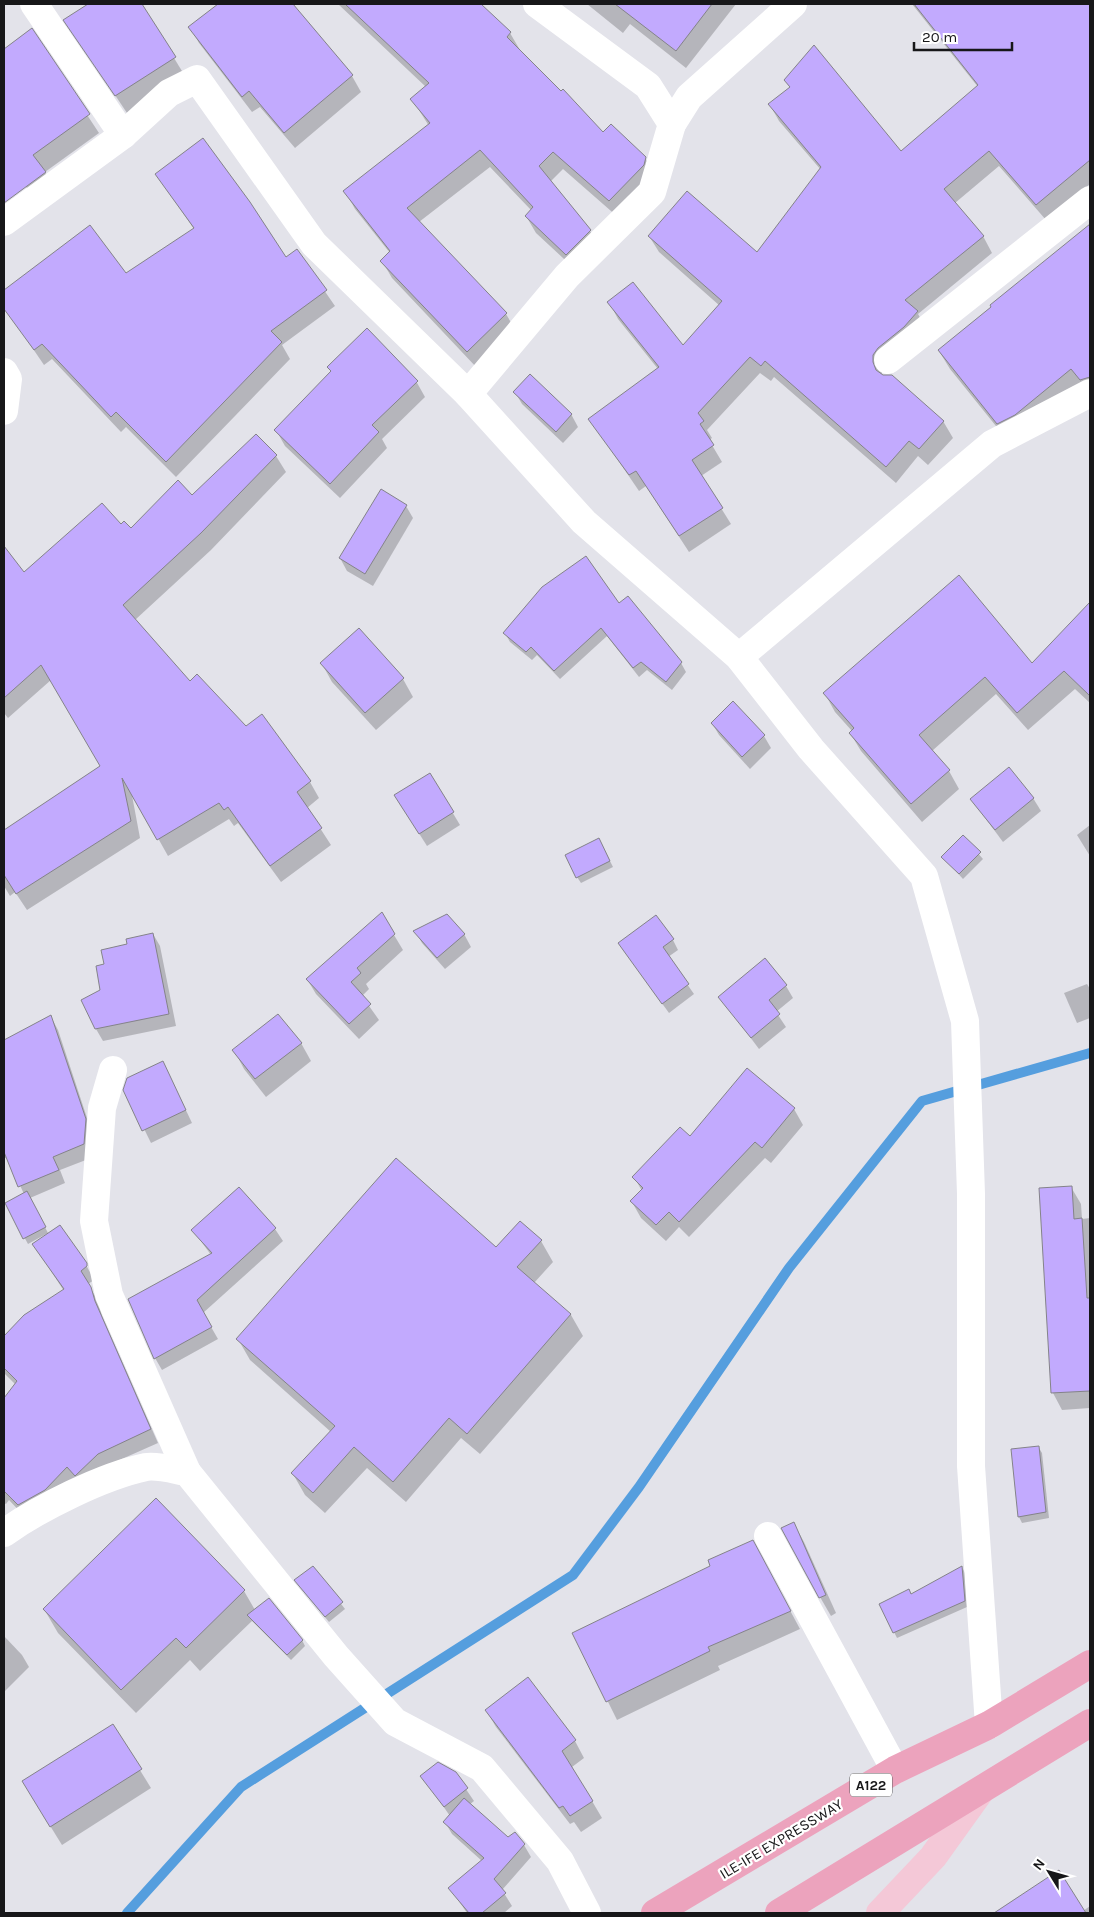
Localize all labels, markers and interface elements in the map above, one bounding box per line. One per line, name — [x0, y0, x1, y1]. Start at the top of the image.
scale bar — [914, 20, 1012, 52]
text: 20 m — [922, 28, 957, 46]
road number: A122 — [850, 1774, 892, 1796]
street label: ILE-IFE EXPRESSWAY — [716, 1795, 846, 1883]
north arrow — [1024, 1847, 1074, 1897]
text: N — [1029, 1855, 1049, 1874]

